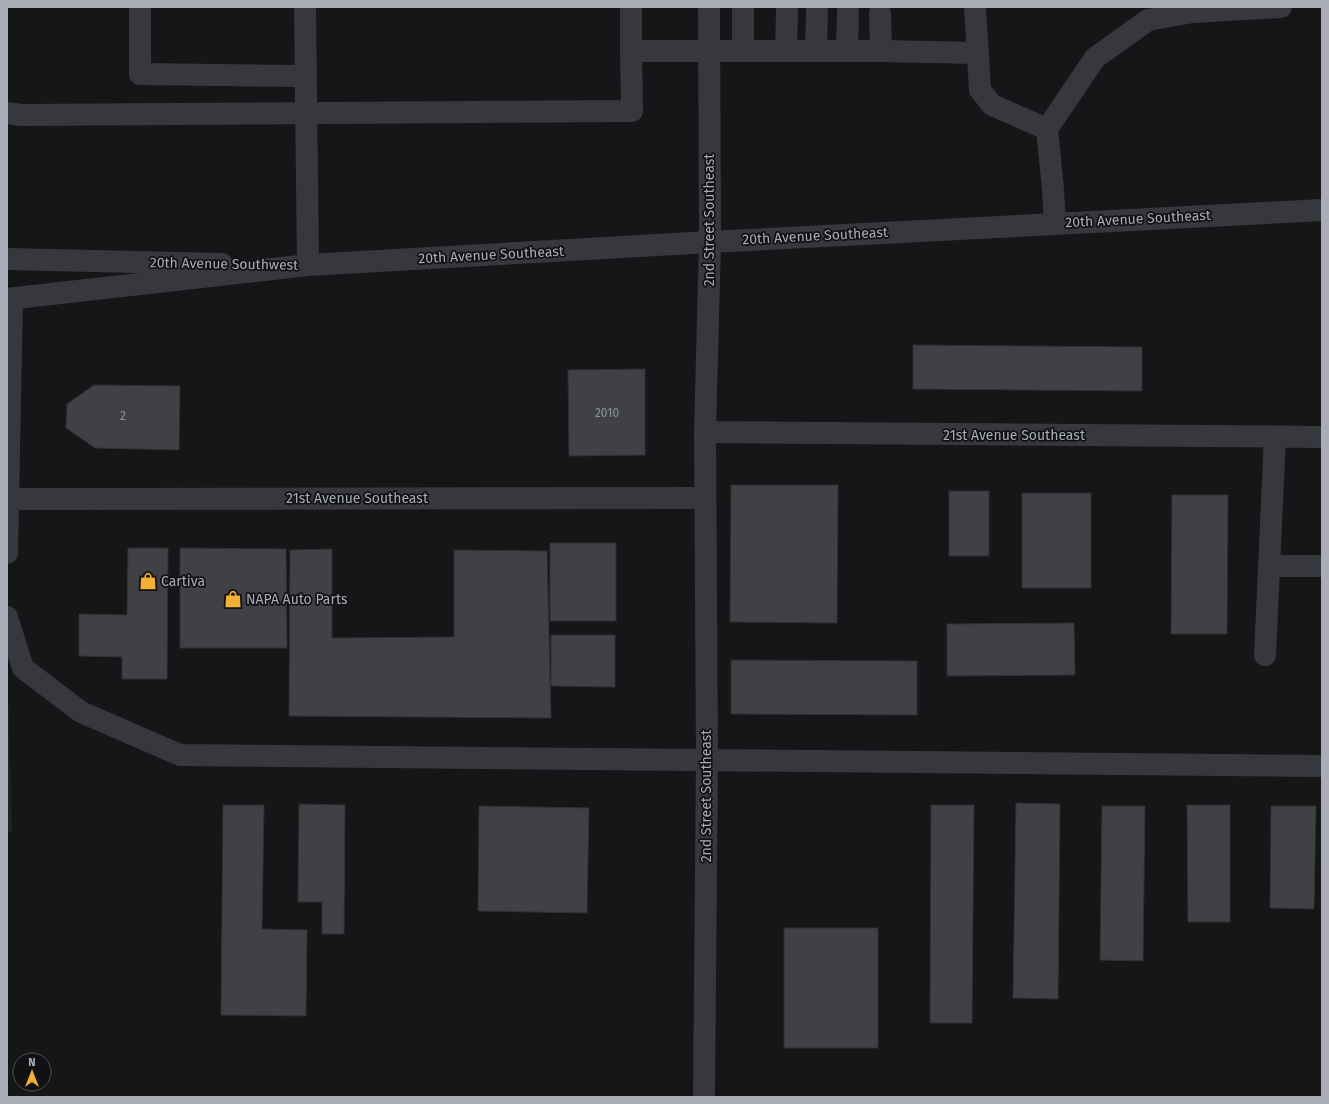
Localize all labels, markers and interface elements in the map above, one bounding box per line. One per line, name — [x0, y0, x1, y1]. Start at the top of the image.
street label: 2nd Street Southeast — [701, 153, 718, 286]
street label: 20th Avenue Southeast — [1065, 207, 1212, 231]
street label: 20th Avenue Southeast — [742, 224, 889, 248]
street label: 20th Avenue Southeast — [418, 243, 565, 267]
street label: 20th Avenue Southwest — [150, 254, 299, 274]
house number: 2010 — [595, 406, 619, 420]
house number: 2 — [120, 409, 126, 423]
street label: 21st Avenue Southeast — [943, 427, 1086, 444]
street label: 21st Avenue Southeast — [286, 490, 429, 507]
shop icon: Cartiva — [138, 571, 158, 591]
place label: Cartiva — [161, 573, 205, 590]
shop icon: NAPA Auto Parts — [223, 589, 243, 609]
place label: NAPA Auto Parts — [246, 591, 348, 608]
street label: 2nd Street Southeast — [698, 729, 715, 862]
north arrow — [12, 1052, 52, 1092]
text: N — [28, 1056, 36, 1069]

